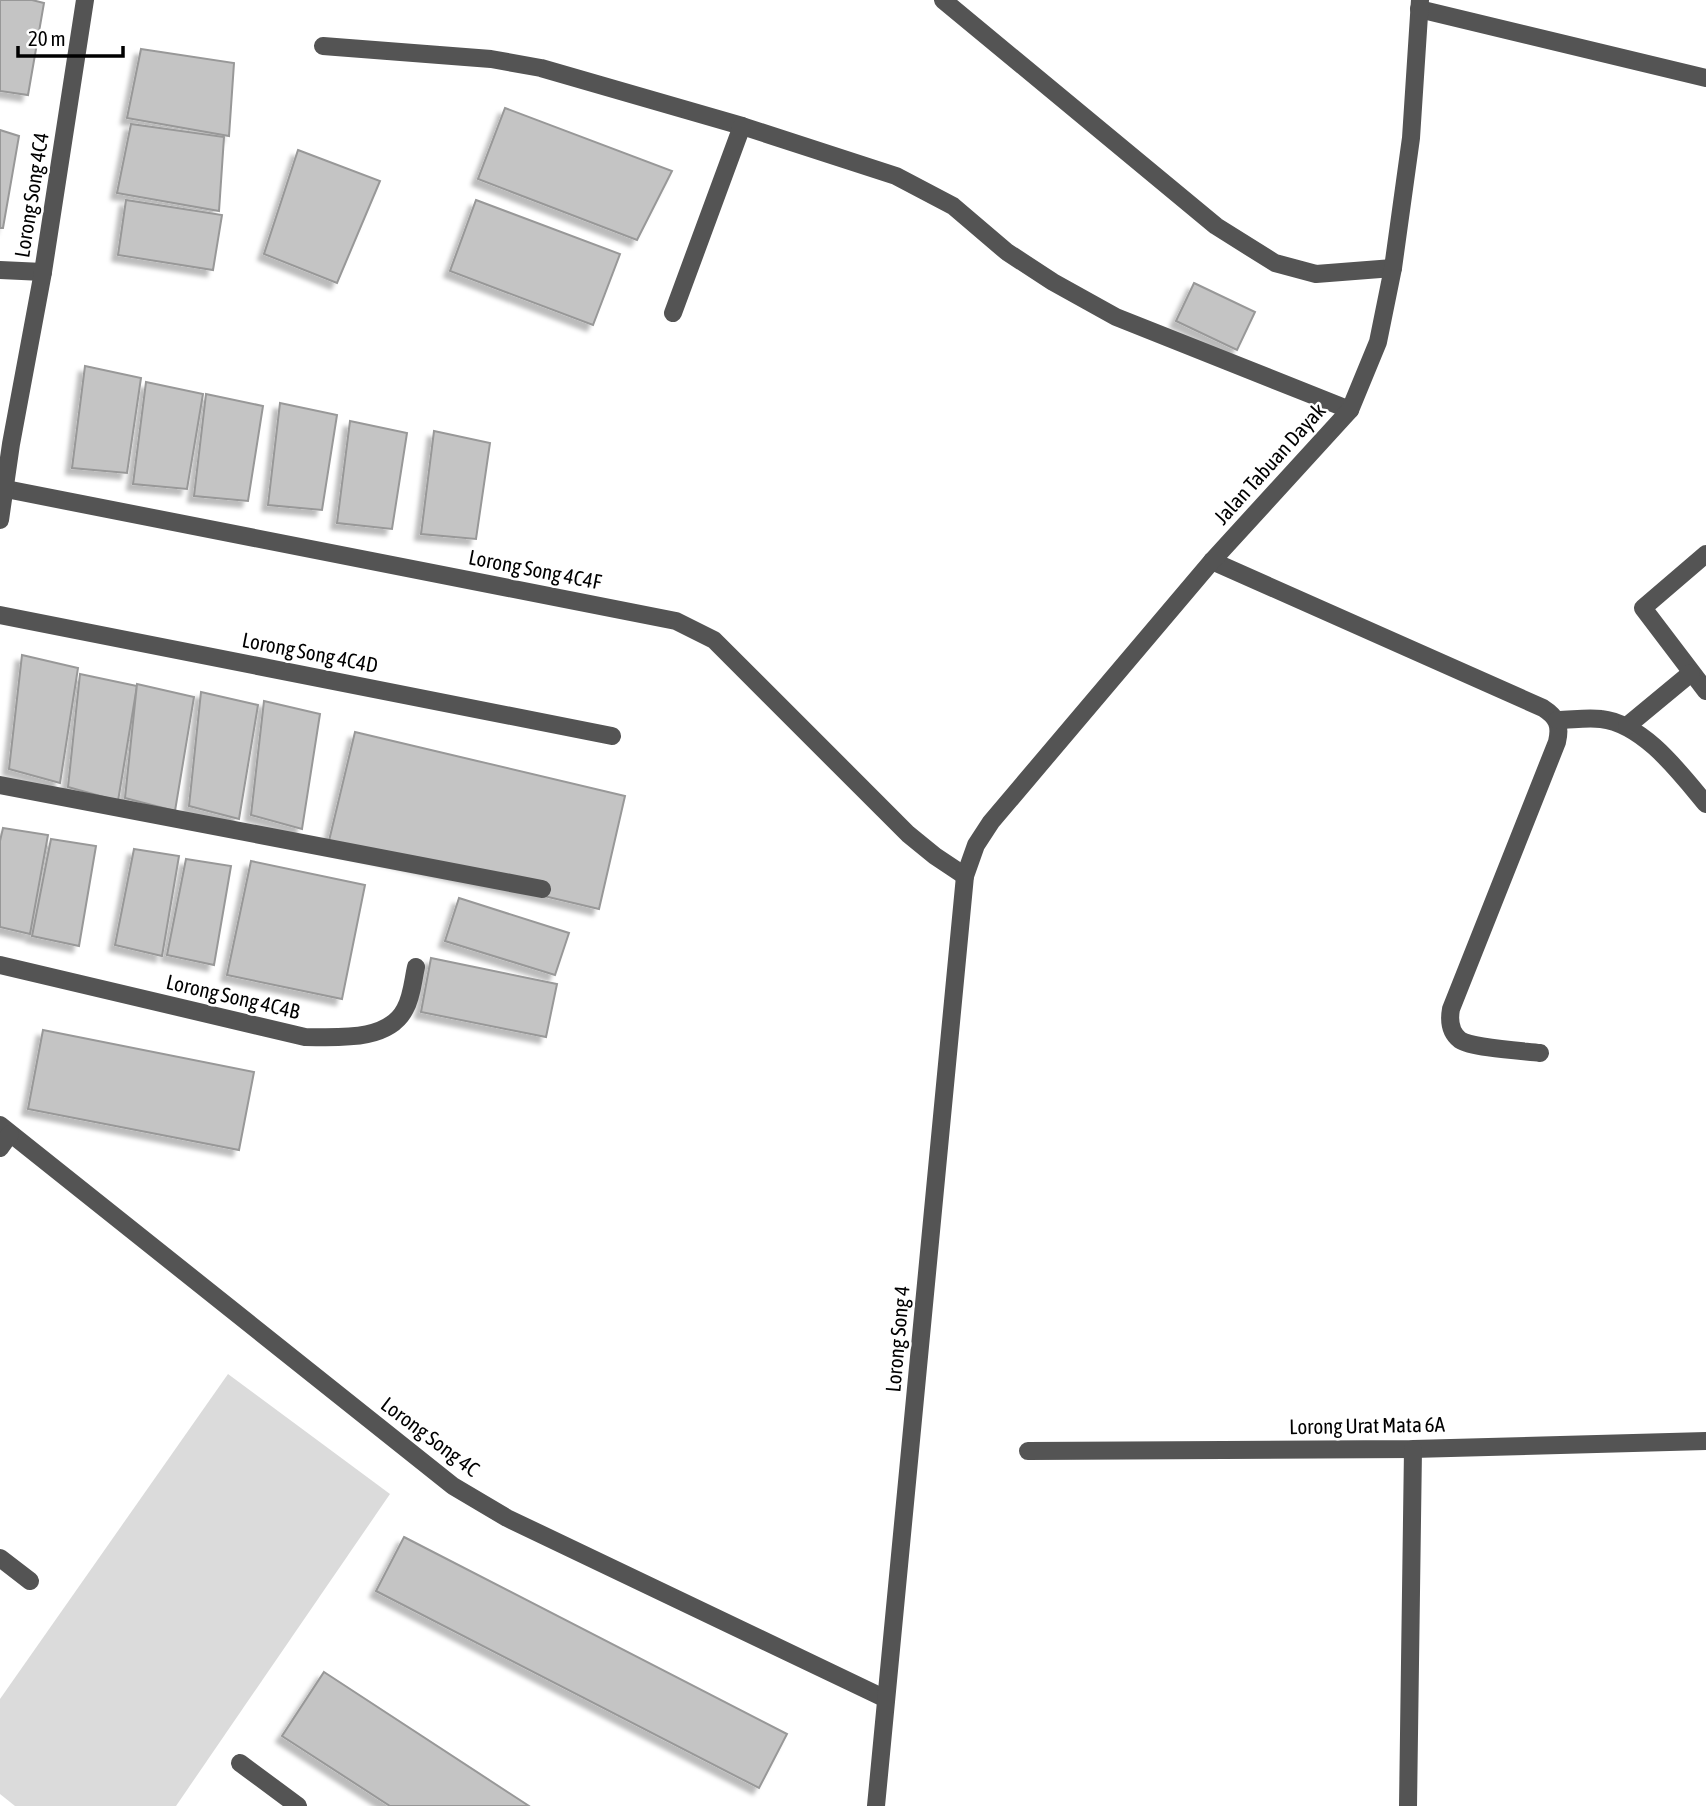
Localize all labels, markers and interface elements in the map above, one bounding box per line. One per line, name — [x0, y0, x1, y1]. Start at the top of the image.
scale bar — [18, 14, 122, 58]
text: 20 m — [28, 26, 66, 50]
street label: Lorong Song 4C4 — [9, 131, 53, 259]
street label: Jalan Tabuan Dayak — [1209, 398, 1330, 529]
street label: Lorong Song 4C4F — [467, 544, 604, 594]
street label: Lorong Song 4C4D — [240, 627, 380, 677]
street label: Lorong Song 4C4B — [164, 969, 302, 1023]
street label: Lorong Song 4 — [880, 1285, 914, 1393]
street label: Lorong Song 4C — [377, 1392, 485, 1481]
street label: Lorong Urat Mata 6A — [1289, 1412, 1446, 1438]

